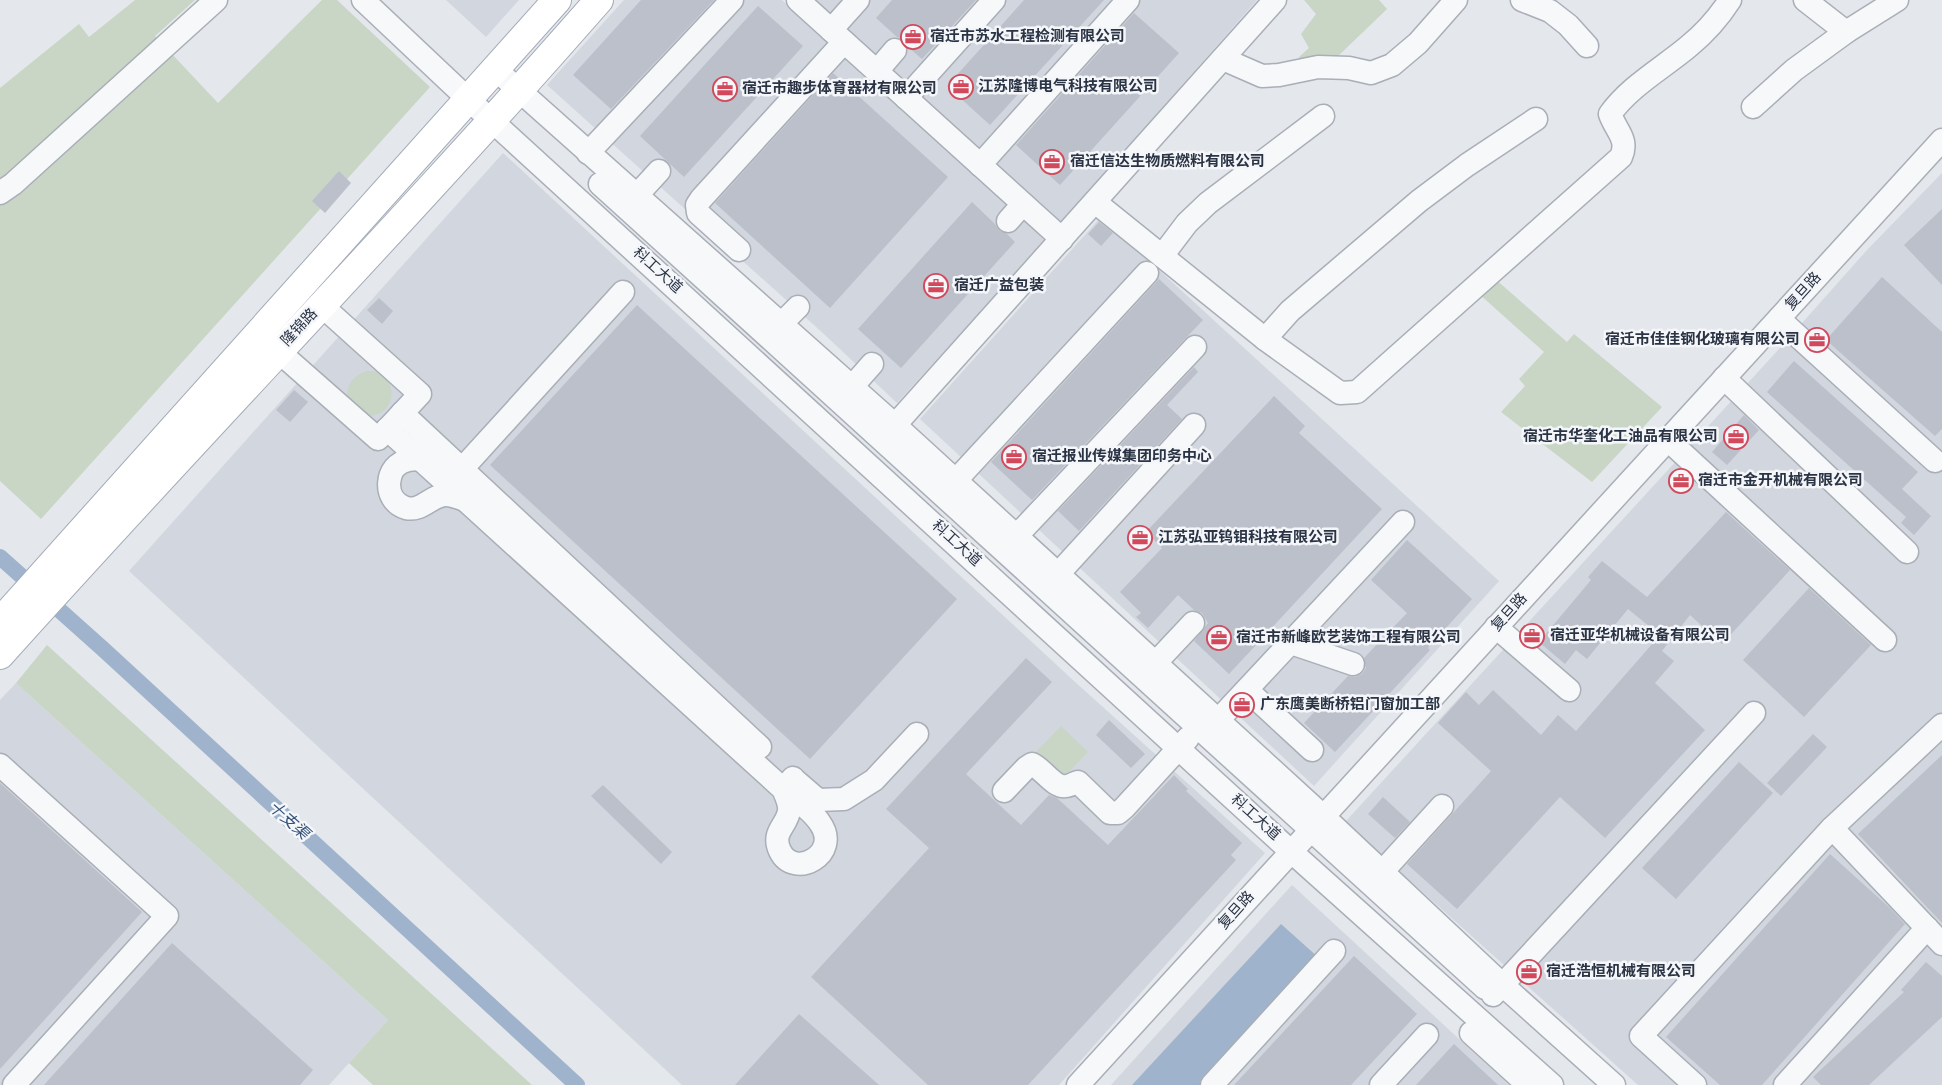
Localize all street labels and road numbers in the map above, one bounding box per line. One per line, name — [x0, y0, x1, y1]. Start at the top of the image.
street label: 科工大道 — [628, 244, 686, 298]
street label: 复旦路 — [1782, 269, 1826, 315]
street label: 隆锦路 — [278, 305, 322, 351]
street label: 科工大道 — [927, 517, 985, 571]
street label: 复旦路 — [1488, 590, 1532, 636]
street label: 科工大道 — [1226, 791, 1284, 845]
street label: 复旦路 — [1215, 888, 1259, 934]

